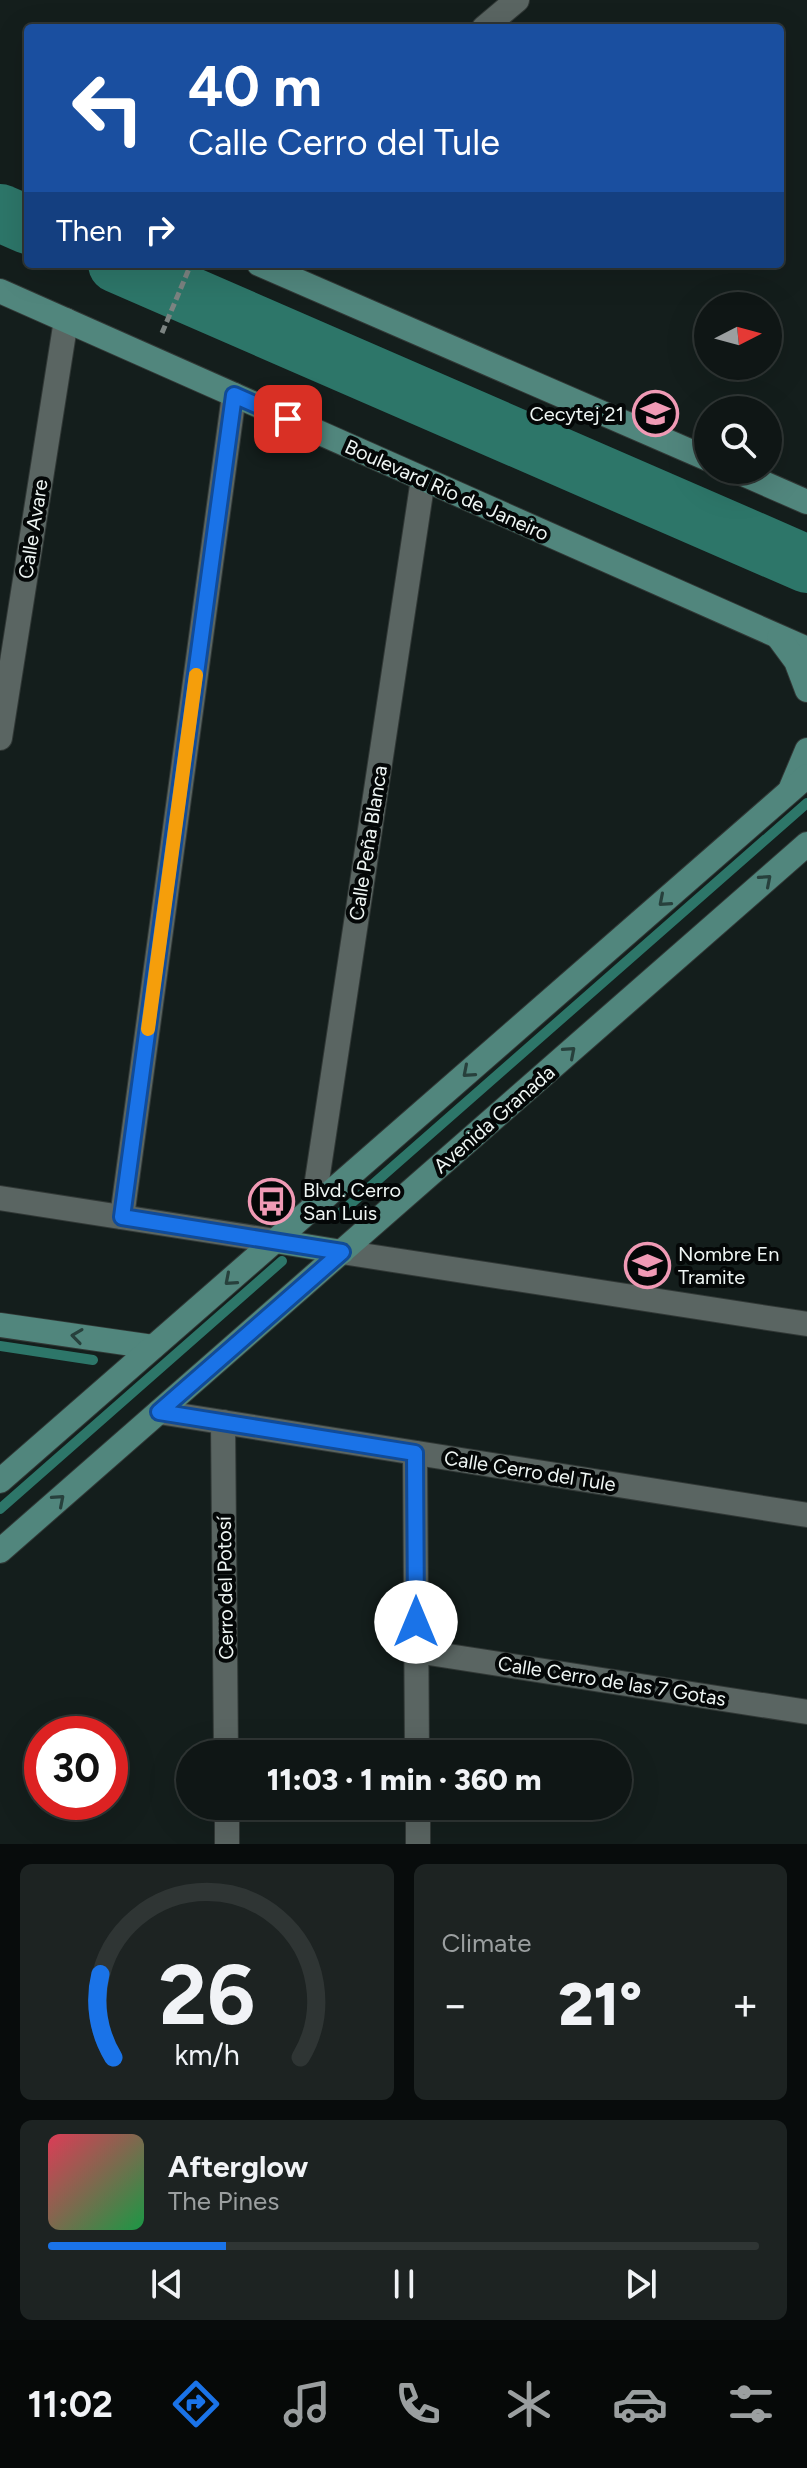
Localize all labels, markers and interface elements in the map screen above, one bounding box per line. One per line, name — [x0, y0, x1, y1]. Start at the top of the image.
text: 40 m — [188, 53, 322, 120]
icon: left — [56, 56, 160, 160]
text: Calle Cerro del Tule — [188, 121, 500, 164]
icon: right — [138, 208, 182, 252]
text: Then — [56, 212, 122, 249]
north arrow — [694, 292, 782, 380]
map controls — [694, 292, 782, 484]
pin — [254, 385, 322, 453]
school or university icon: Cecytej 21 — [631, 390, 679, 438]
button: search — [694, 396, 782, 484]
icon: arrive — [266, 397, 310, 441]
place label: Cecytej 21 — [529, 402, 624, 426]
street label: Boulevard Río de Janeiro — [341, 434, 553, 546]
street label: Calle Avare — [13, 477, 53, 581]
street label: Calle Peña Blanca — [344, 764, 392, 922]
one-way arrow — [756, 876, 771, 890]
one-way arrow — [658, 891, 673, 906]
one-way arrow — [561, 1047, 576, 1061]
street label: Avenida Granada — [429, 1060, 559, 1178]
one-way arrow — [463, 1062, 478, 1077]
bus stop icon: Blvd. Cerro San Luis — [248, 1177, 296, 1225]
place label: Blvd. Cerro San Luis — [303, 1178, 401, 1225]
school or university icon: Nombre En Tramite — [623, 1242, 671, 1290]
place label: Nombre En Tramite — [678, 1242, 779, 1289]
one-way arrow — [225, 1270, 240, 1285]
one-way arrow — [70, 1328, 83, 1345]
street label: Calle Cerro del Tule — [443, 1446, 618, 1496]
one-way arrow — [49, 1495, 64, 1509]
street label: Cerro del Potosí — [212, 1515, 238, 1660]
position arrow — [374, 1580, 458, 1664]
street label: Calle Cerro de las 7 Gotas — [496, 1651, 728, 1711]
speed limit sign: 30 — [24, 1716, 128, 1820]
text: 11:03 · 1 min · 360 m — [267, 1761, 541, 1798]
text: Climate — [442, 1927, 531, 1959]
text: 26 — [159, 1945, 255, 2045]
text: 21° — [558, 1968, 642, 2040]
text: − — [442, 1978, 469, 2031]
text: + — [732, 1978, 759, 2031]
text: km/h — [174, 2038, 239, 2072]
text: Afterglow — [168, 2148, 308, 2185]
text: The Pines — [168, 2185, 279, 2217]
icon: previous — [145, 2262, 189, 2306]
icon: pause — [382, 2262, 426, 2306]
icon: next — [619, 2262, 663, 2306]
icon: directions — [168, 2376, 224, 2432]
icon: music — [279, 2376, 335, 2432]
icon: phone — [390, 2376, 446, 2432]
icon: climate — [501, 2376, 557, 2432]
icon: car — [612, 2376, 668, 2432]
icon: filters — [723, 2376, 779, 2432]
text: 11:02 — [28, 2383, 113, 2426]

